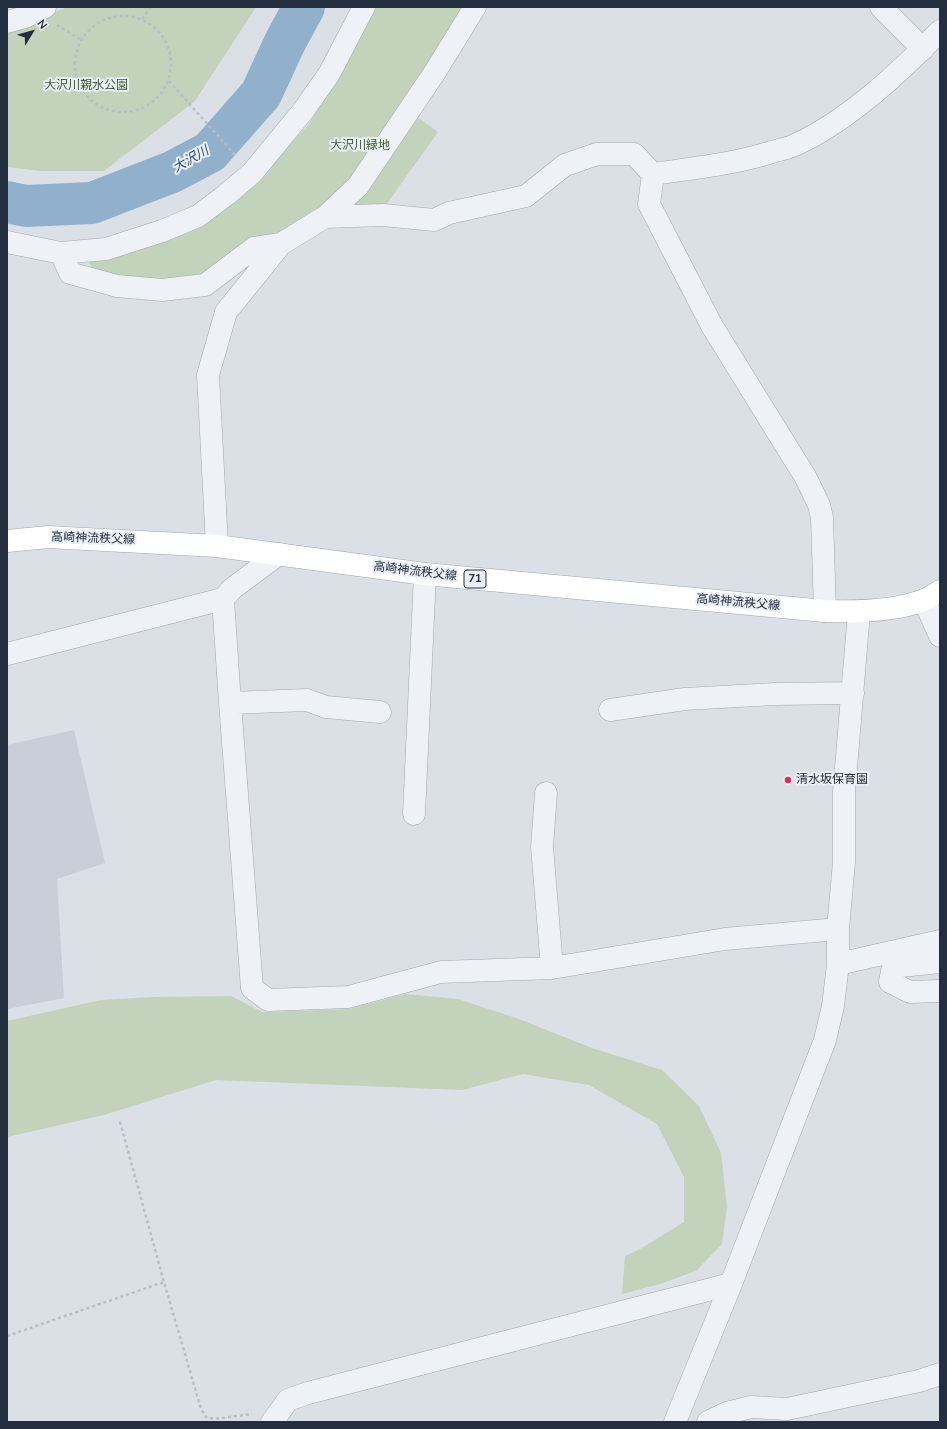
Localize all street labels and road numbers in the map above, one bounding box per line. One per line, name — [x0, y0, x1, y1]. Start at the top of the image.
street label: 高崎神流秩父線 — [51, 530, 135, 548]
street label: 高崎神流秩父線 — [372, 560, 458, 584]
road number: 71 — [464, 570, 486, 588]
street label: 高崎神流秩父線 — [696, 592, 780, 614]

